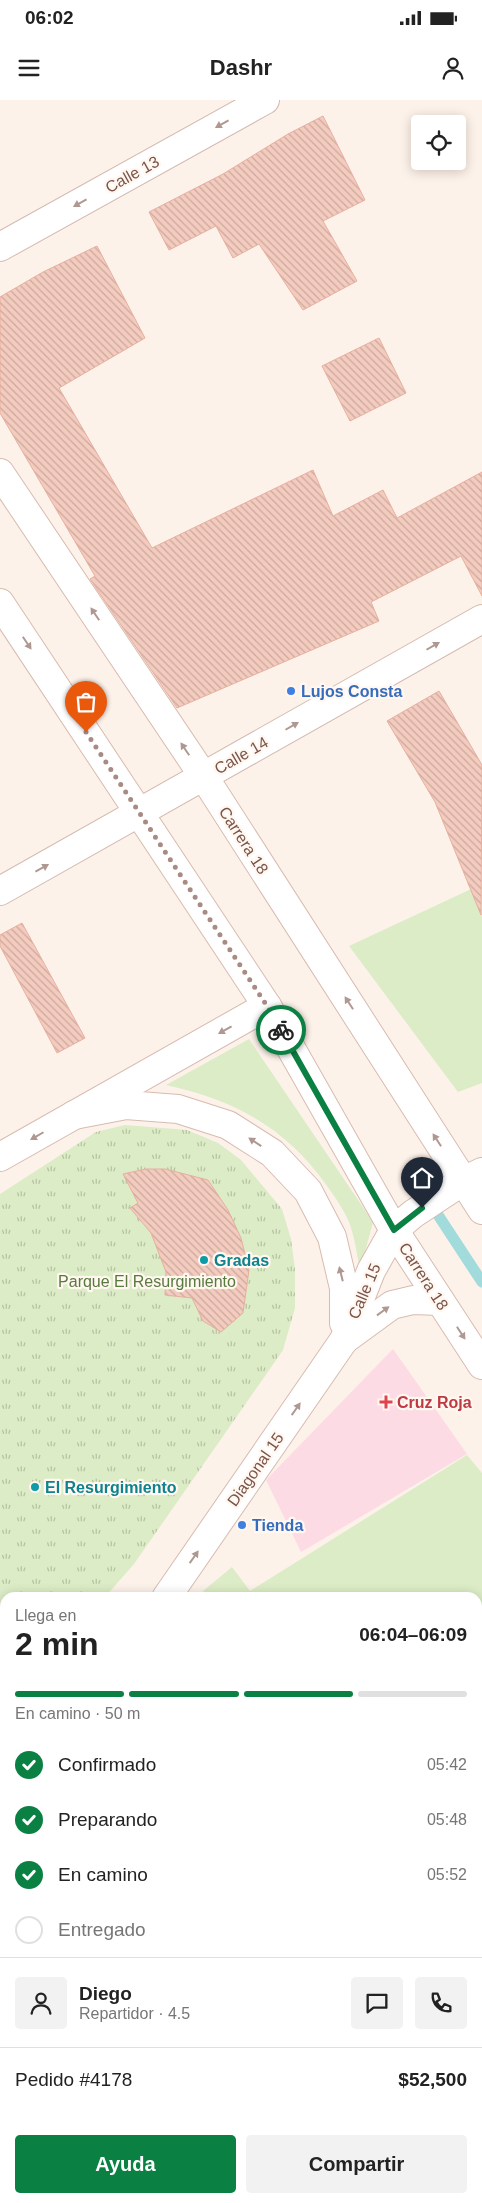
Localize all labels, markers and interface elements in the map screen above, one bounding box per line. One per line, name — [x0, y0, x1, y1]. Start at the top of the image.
text: 06:02 — [25, 7, 74, 28]
icon: menu — [15, 54, 43, 82]
icon: person — [439, 54, 467, 82]
text: Dashr — [210, 55, 272, 80]
map controls — [411, 115, 466, 170]
button: locate — [411, 115, 466, 170]
one-way arrow — [216, 119, 229, 128]
street label: Calle 13 — [102, 153, 162, 196]
one-way arrow — [74, 198, 87, 207]
one-way arrow — [90, 607, 100, 621]
one-way arrow — [22, 636, 32, 650]
one-way arrow — [427, 642, 440, 651]
pin — [65, 681, 107, 732]
place label: Lujos Consta — [301, 683, 402, 700]
marker: Lujos Consta — [285, 685, 297, 697]
icon: bag — [72, 688, 100, 716]
one-way arrow — [285, 722, 299, 731]
street label: Calle 14 — [212, 733, 271, 777]
one-way arrow — [181, 742, 190, 756]
street label: Carrera 18 — [216, 804, 272, 877]
one-way arrow — [36, 863, 49, 872]
one-way arrow — [344, 997, 354, 1010]
courier — [256, 1005, 306, 1055]
icon: bike — [267, 1016, 295, 1044]
one-way arrow — [218, 1025, 232, 1034]
one-way arrow — [30, 1132, 45, 1140]
one-way arrow — [432, 1134, 442, 1147]
one-way arrow — [248, 1138, 261, 1147]
pin — [401, 1157, 443, 1208]
icon: home — [408, 1164, 436, 1192]
street label: Carrera 18 — [396, 1240, 452, 1313]
place label: Gradas — [214, 1252, 269, 1269]
marker: Gradas — [198, 1254, 210, 1266]
street label: Calle 15 — [345, 1261, 384, 1322]
one-way arrow — [337, 1267, 345, 1282]
park label: Parque El Resurgimiento — [58, 1273, 236, 1290]
one-way arrow — [376, 1306, 390, 1316]
one-way arrow — [456, 1326, 466, 1340]
place label: Cruz Roja — [397, 1394, 472, 1411]
marker: Cruz Roja — [379, 1395, 393, 1409]
one-way arrow — [291, 1402, 301, 1416]
street label: Diagonal 15 — [224, 1429, 287, 1509]
place label: El Resurgimiento — [45, 1479, 177, 1496]
marker: El Resurgimiento — [29, 1481, 41, 1493]
place label: Tienda — [252, 1517, 303, 1534]
marker: Tienda — [236, 1519, 248, 1531]
one-way arrow — [189, 1551, 199, 1564]
text: Llega en — [15, 1607, 76, 1624]
text: 06:04–06:09 — [359, 1624, 467, 1645]
text: 2 min — [15, 1626, 99, 1662]
text: En camino · 50 m — [15, 1705, 140, 1722]
icon: check — [15, 1751, 43, 1779]
text: Confirmado — [58, 1754, 156, 1775]
text: 05:42 — [427, 1756, 467, 1773]
icon: check — [15, 1806, 43, 1834]
text: Preparando — [58, 1809, 157, 1830]
text: 05:48 — [427, 1811, 467, 1828]
icon: check — [15, 1861, 43, 1889]
text: En camino — [58, 1864, 148, 1885]
text: 05:52 — [427, 1866, 467, 1883]
text: Entregado — [58, 1919, 146, 1940]
button: person — [15, 1977, 67, 2029]
button: chat — [351, 1977, 403, 2029]
button: phone — [415, 1977, 467, 2029]
text: Diego — [79, 1983, 132, 2004]
text: Repartidor · 4.5 — [79, 2005, 190, 2022]
text: Pedido #4178 — [15, 2069, 132, 2090]
text: $52,500 — [398, 2069, 467, 2090]
button: Ayuda — [15, 2135, 236, 2193]
button: Compartir — [246, 2135, 467, 2193]

